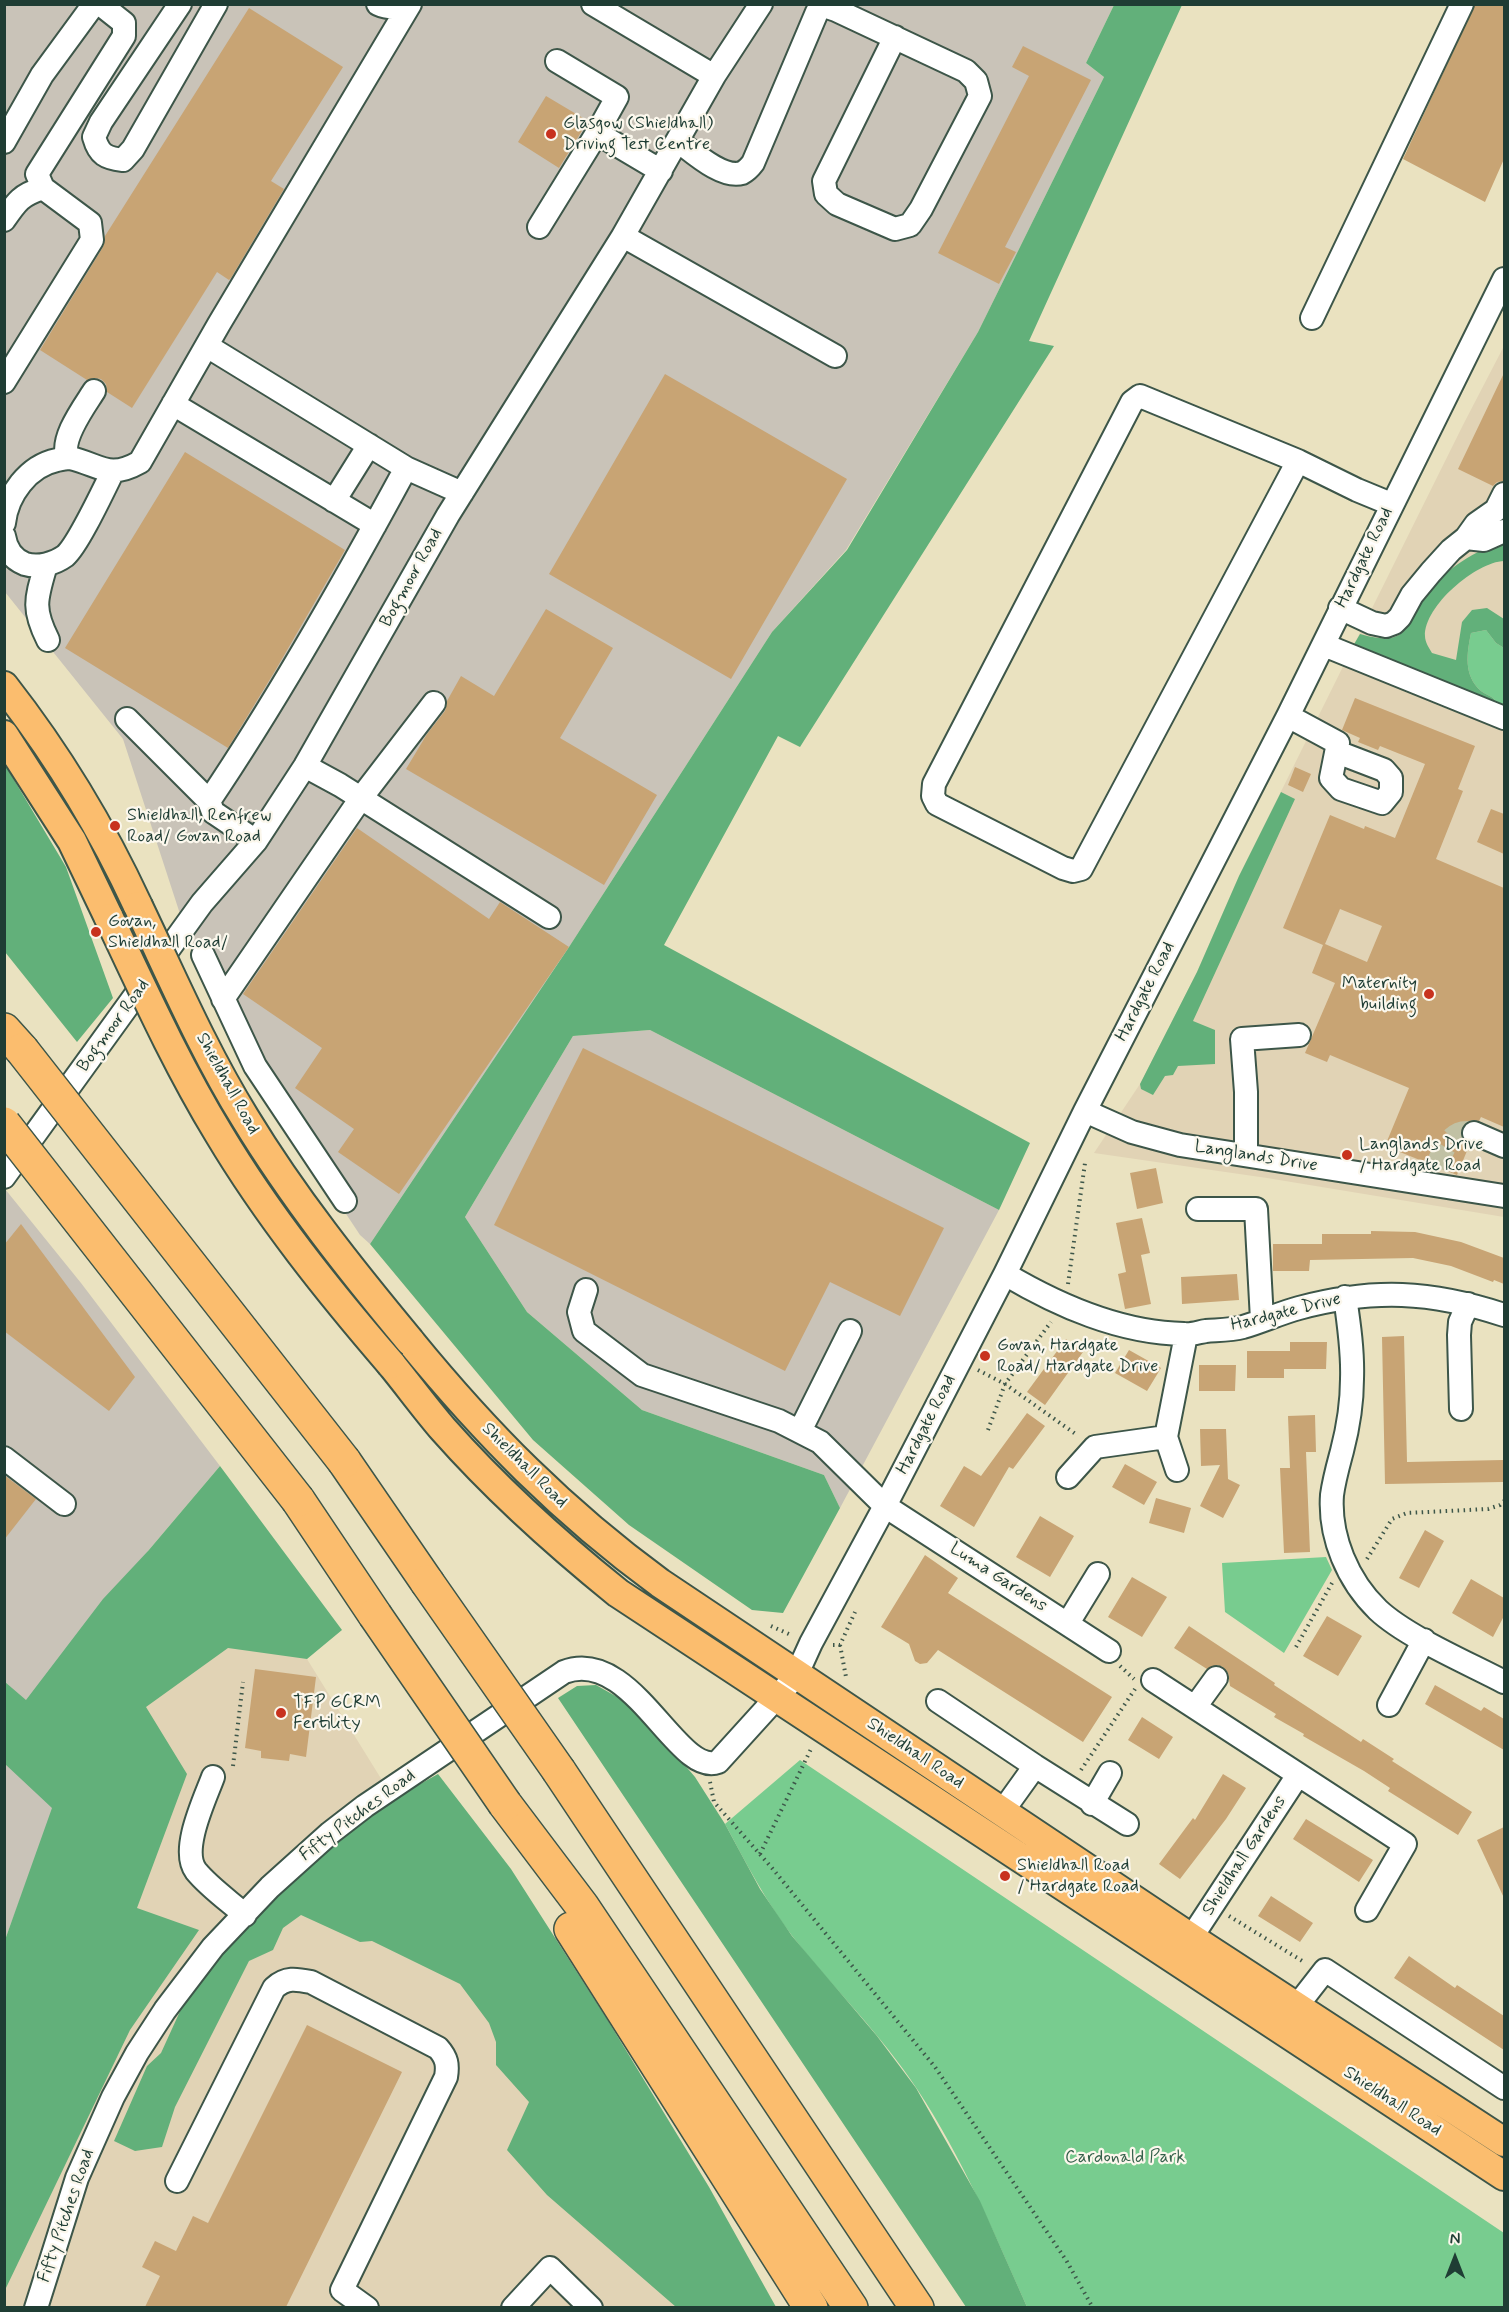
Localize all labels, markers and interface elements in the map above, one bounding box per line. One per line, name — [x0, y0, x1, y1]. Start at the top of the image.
place label: Glasgow (Shieldhall) Driving Test Centre — [563, 113, 713, 156]
marker: Glasgow (Shieldhall) Driving Test Centre — [544, 127, 558, 141]
street label: Hardgate Road — [1331, 504, 1399, 612]
street label: Bogmoor Road — [376, 525, 448, 631]
place label: Shieldhall, Renfrew Road/ Govan Road — [127, 805, 271, 848]
marker: Shieldhall, Renfrew Road/ Govan Road — [108, 819, 122, 833]
place label: Govan, Shieldhall Road/ — [108, 911, 228, 954]
marker: Govan, Shieldhall Road/ — [89, 925, 103, 939]
street label: Hardgate Road — [1112, 938, 1180, 1046]
place label: Maternity building — [1342, 973, 1417, 1016]
street label: Bogmoor Road — [73, 975, 155, 1077]
marker: Maternity building — [1422, 987, 1436, 1001]
street label: Shieldhall Road — [190, 1030, 264, 1138]
place label: Langlands Drive / Hardgate Road — [1359, 1134, 1483, 1176]
street label: Langlands Drive — [1193, 1137, 1319, 1177]
marker: Langlands Drive / Hardgate Road — [1340, 1148, 1354, 1162]
street label: Hardgate Drive — [1229, 1289, 1343, 1337]
place label: Govan, Hardgate Road/ Hardgate Drive — [997, 1335, 1158, 1378]
marker: Govan, Hardgate Road/ Hardgate Drive — [978, 1349, 992, 1363]
street label: Hardgate Road — [893, 1371, 961, 1479]
street label: Shieldhall Road — [477, 1419, 571, 1513]
street label: Luma Gardens — [945, 1538, 1051, 1618]
place label: TFP GCRM Fertility — [293, 1692, 381, 1734]
marker: TFP GCRM Fertility — [274, 1706, 288, 1720]
street label: Shieldhall Road — [862, 1714, 968, 1794]
street label: Fifty Pitches Road — [296, 1765, 420, 1867]
street label: Shieldhall Gardens — [1198, 1792, 1292, 1920]
place label: Shieldhall Road / Hardgate Road — [1017, 1855, 1139, 1898]
marker: Shieldhall Road / Hardgate Road — [998, 1869, 1012, 1883]
street label: Shieldhall Road — [1339, 2062, 1445, 2142]
street label: Fifty Pitches Road — [34, 2147, 100, 2285]
park label: Cardonald Park — [1065, 2147, 1185, 2169]
north arrow — [1425, 2228, 1485, 2288]
text: N — [1450, 2229, 1460, 2250]

